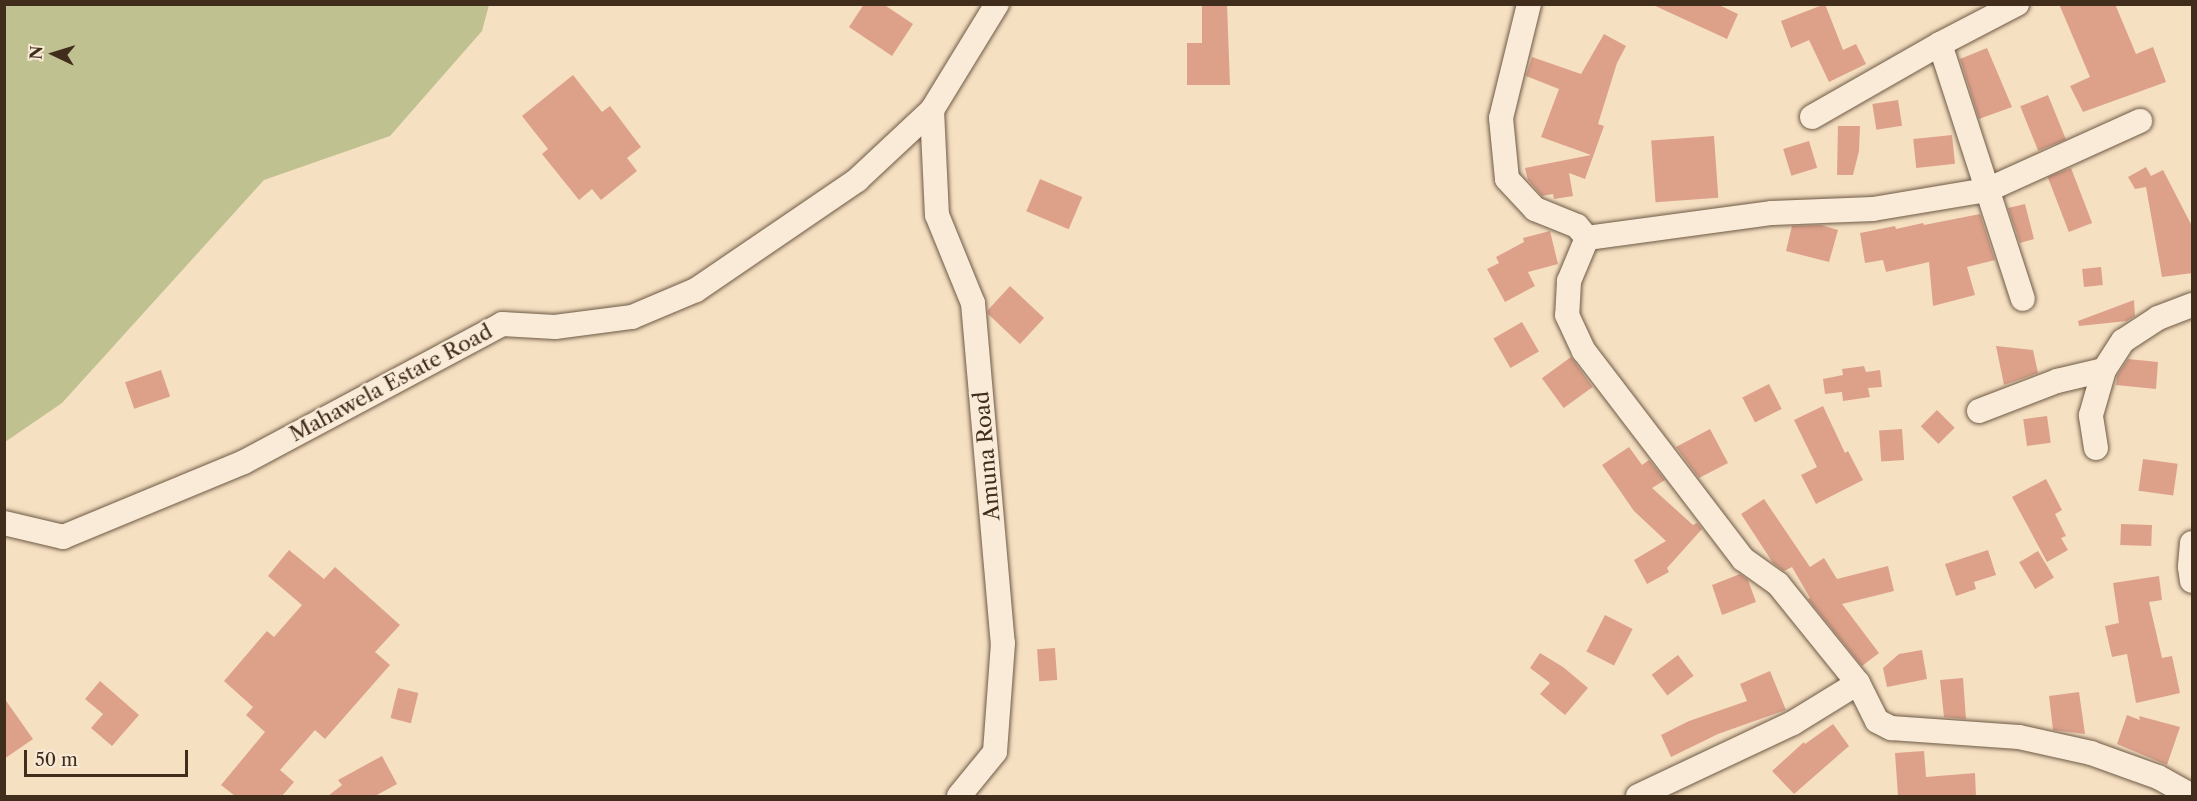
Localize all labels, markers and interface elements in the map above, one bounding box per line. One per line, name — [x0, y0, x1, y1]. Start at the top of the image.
north arrow — [24, 24, 84, 84]
text: N — [26, 45, 47, 60]
street label: Mahawela Estate Road — [285, 319, 497, 447]
street label: Amuna Road — [969, 390, 1005, 522]
scale bar — [27, 738, 190, 776]
text: 50 m — [35, 749, 78, 771]

